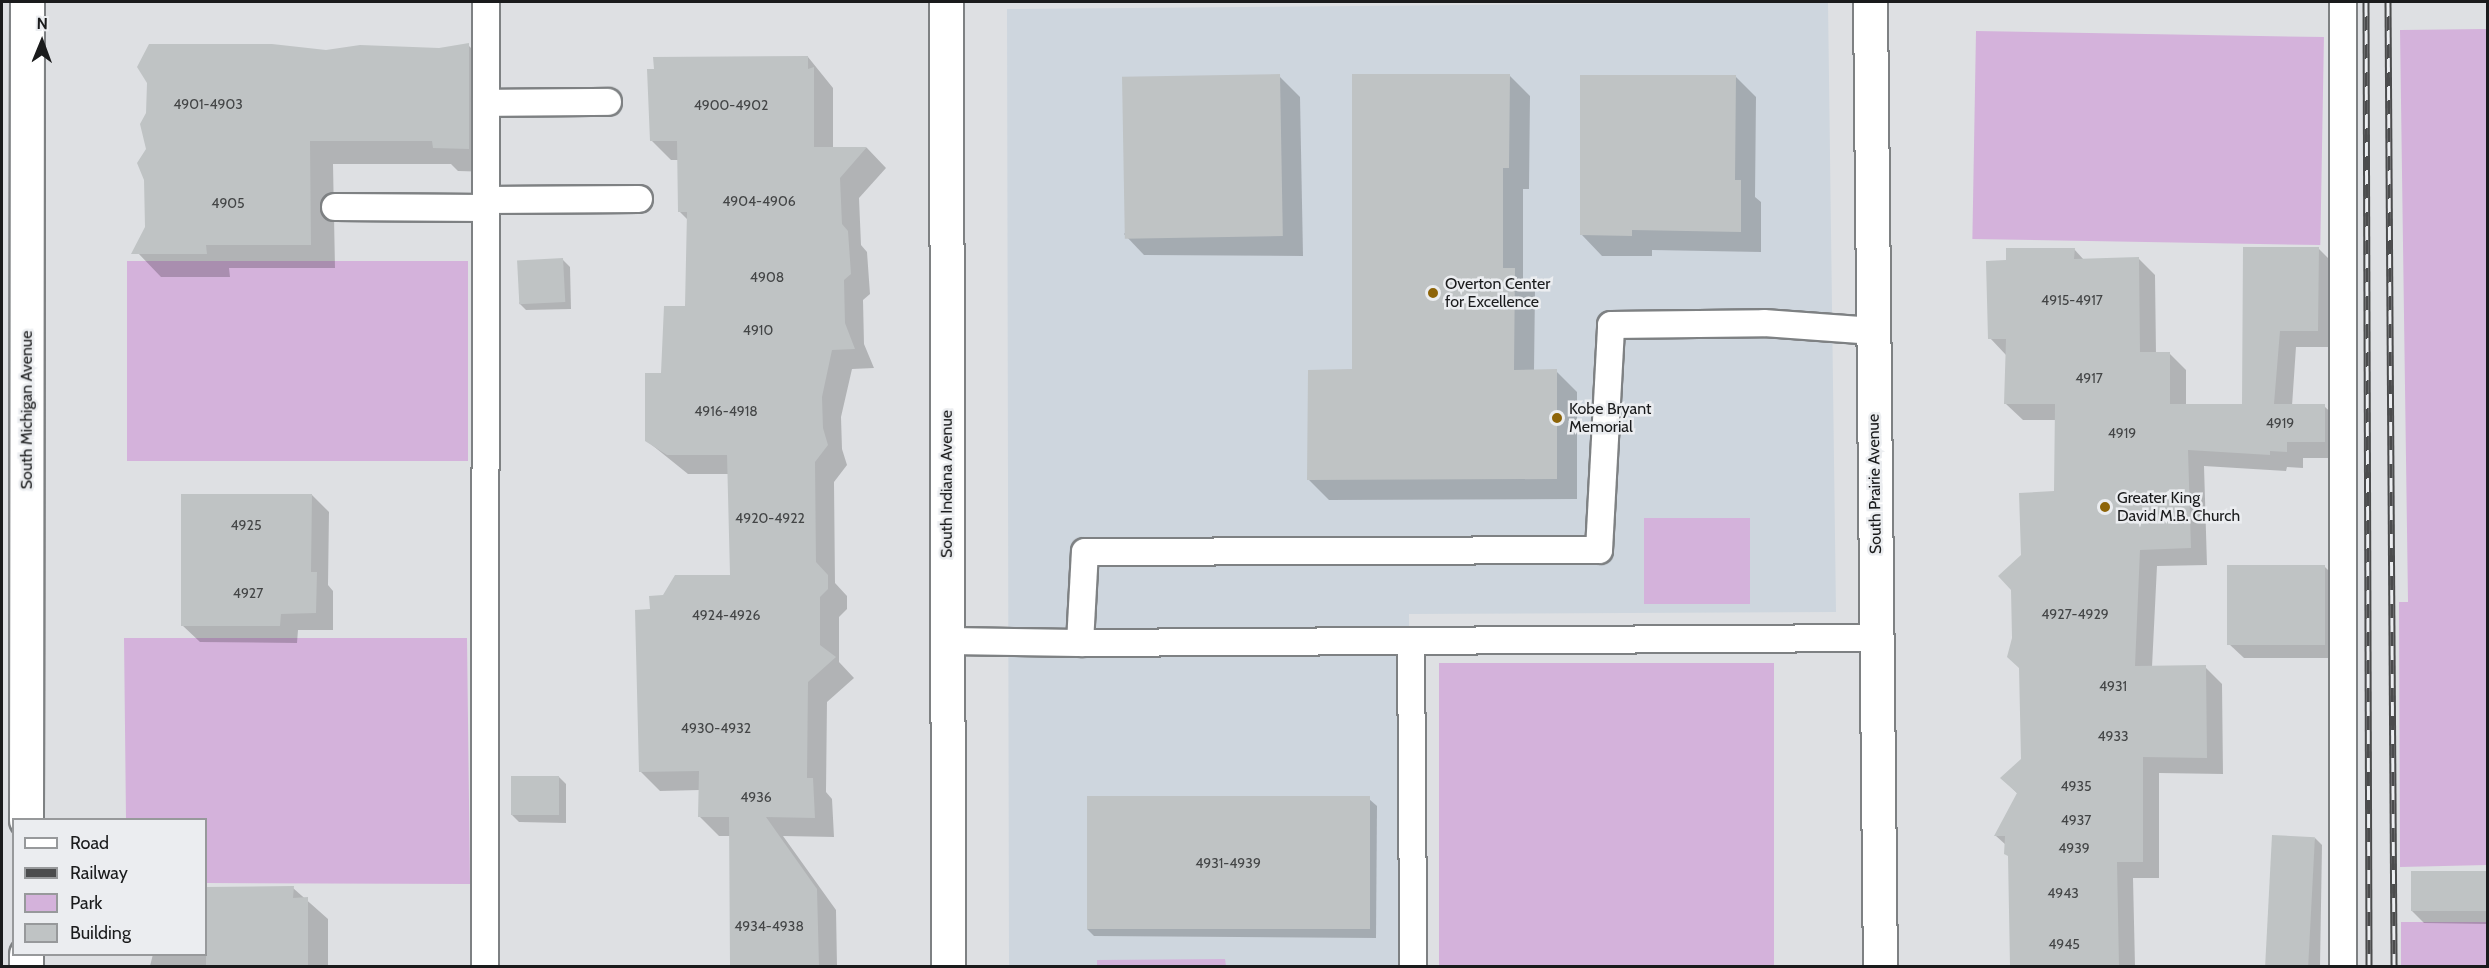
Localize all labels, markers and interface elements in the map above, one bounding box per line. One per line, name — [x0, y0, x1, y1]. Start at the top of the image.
north arrow — [12, 12, 72, 72]
text: N — [37, 14, 48, 33]
house number: 4901-4903 — [173, 96, 243, 112]
house number: 4900-4902 — [694, 97, 768, 113]
house number: 4904-4906 — [722, 193, 796, 209]
house number: 4905 — [211, 195, 245, 211]
house number: 4908 — [750, 269, 784, 285]
place label: Overton Center for Excellence — [1445, 274, 1550, 312]
marker: Overton Center for Excellence — [1426, 286, 1440, 300]
house number: 4915-4917 — [2041, 292, 2103, 308]
house number: 4910 — [743, 322, 773, 338]
street label: South Michigan Avenue — [17, 331, 37, 489]
house number: 4917 — [2075, 370, 2103, 386]
place label: Kobe Bryant Memorial — [1569, 399, 1651, 437]
house number: 4916-4918 — [694, 403, 758, 419]
street label: South Indiana Avenue — [937, 410, 957, 558]
marker: Kobe Bryant Memorial — [1550, 411, 1564, 425]
street label: South Prairie Avenue — [1864, 414, 1886, 554]
house number: 4919 — [2266, 415, 2294, 431]
house number: 4919 — [2108, 425, 2136, 441]
place label: Greater King David M.B. Church — [2117, 488, 2240, 526]
marker: Greater King David M.B. Church — [2098, 500, 2112, 514]
house number: 4920-4922 — [735, 510, 805, 526]
house number: 4925 — [231, 517, 261, 533]
house number: 4927 — [233, 585, 263, 601]
house number: 4927-4929 — [2041, 606, 2109, 622]
house number: 4924-4926 — [692, 607, 760, 623]
house number: 4931 — [2099, 678, 2127, 694]
house number: 4930-4932 — [681, 720, 751, 736]
house number: 4933 — [2097, 728, 2129, 744]
house number: 4935 — [2060, 778, 2092, 794]
house number: 4936 — [740, 789, 772, 805]
house number: 4937 — [2061, 812, 2091, 828]
legend — [12, 818, 207, 956]
text: Road — [70, 832, 109, 854]
house number: 4939 — [2058, 840, 2090, 856]
house number: 4931-4939 — [1195, 855, 1261, 871]
text: Railway — [70, 862, 128, 884]
house number: 4943 — [2047, 885, 2079, 901]
text: Park — [70, 892, 102, 914]
house number: 4934-4938 — [734, 918, 804, 934]
text: Building — [70, 922, 131, 944]
house number: 4945 — [2048, 936, 2080, 952]

